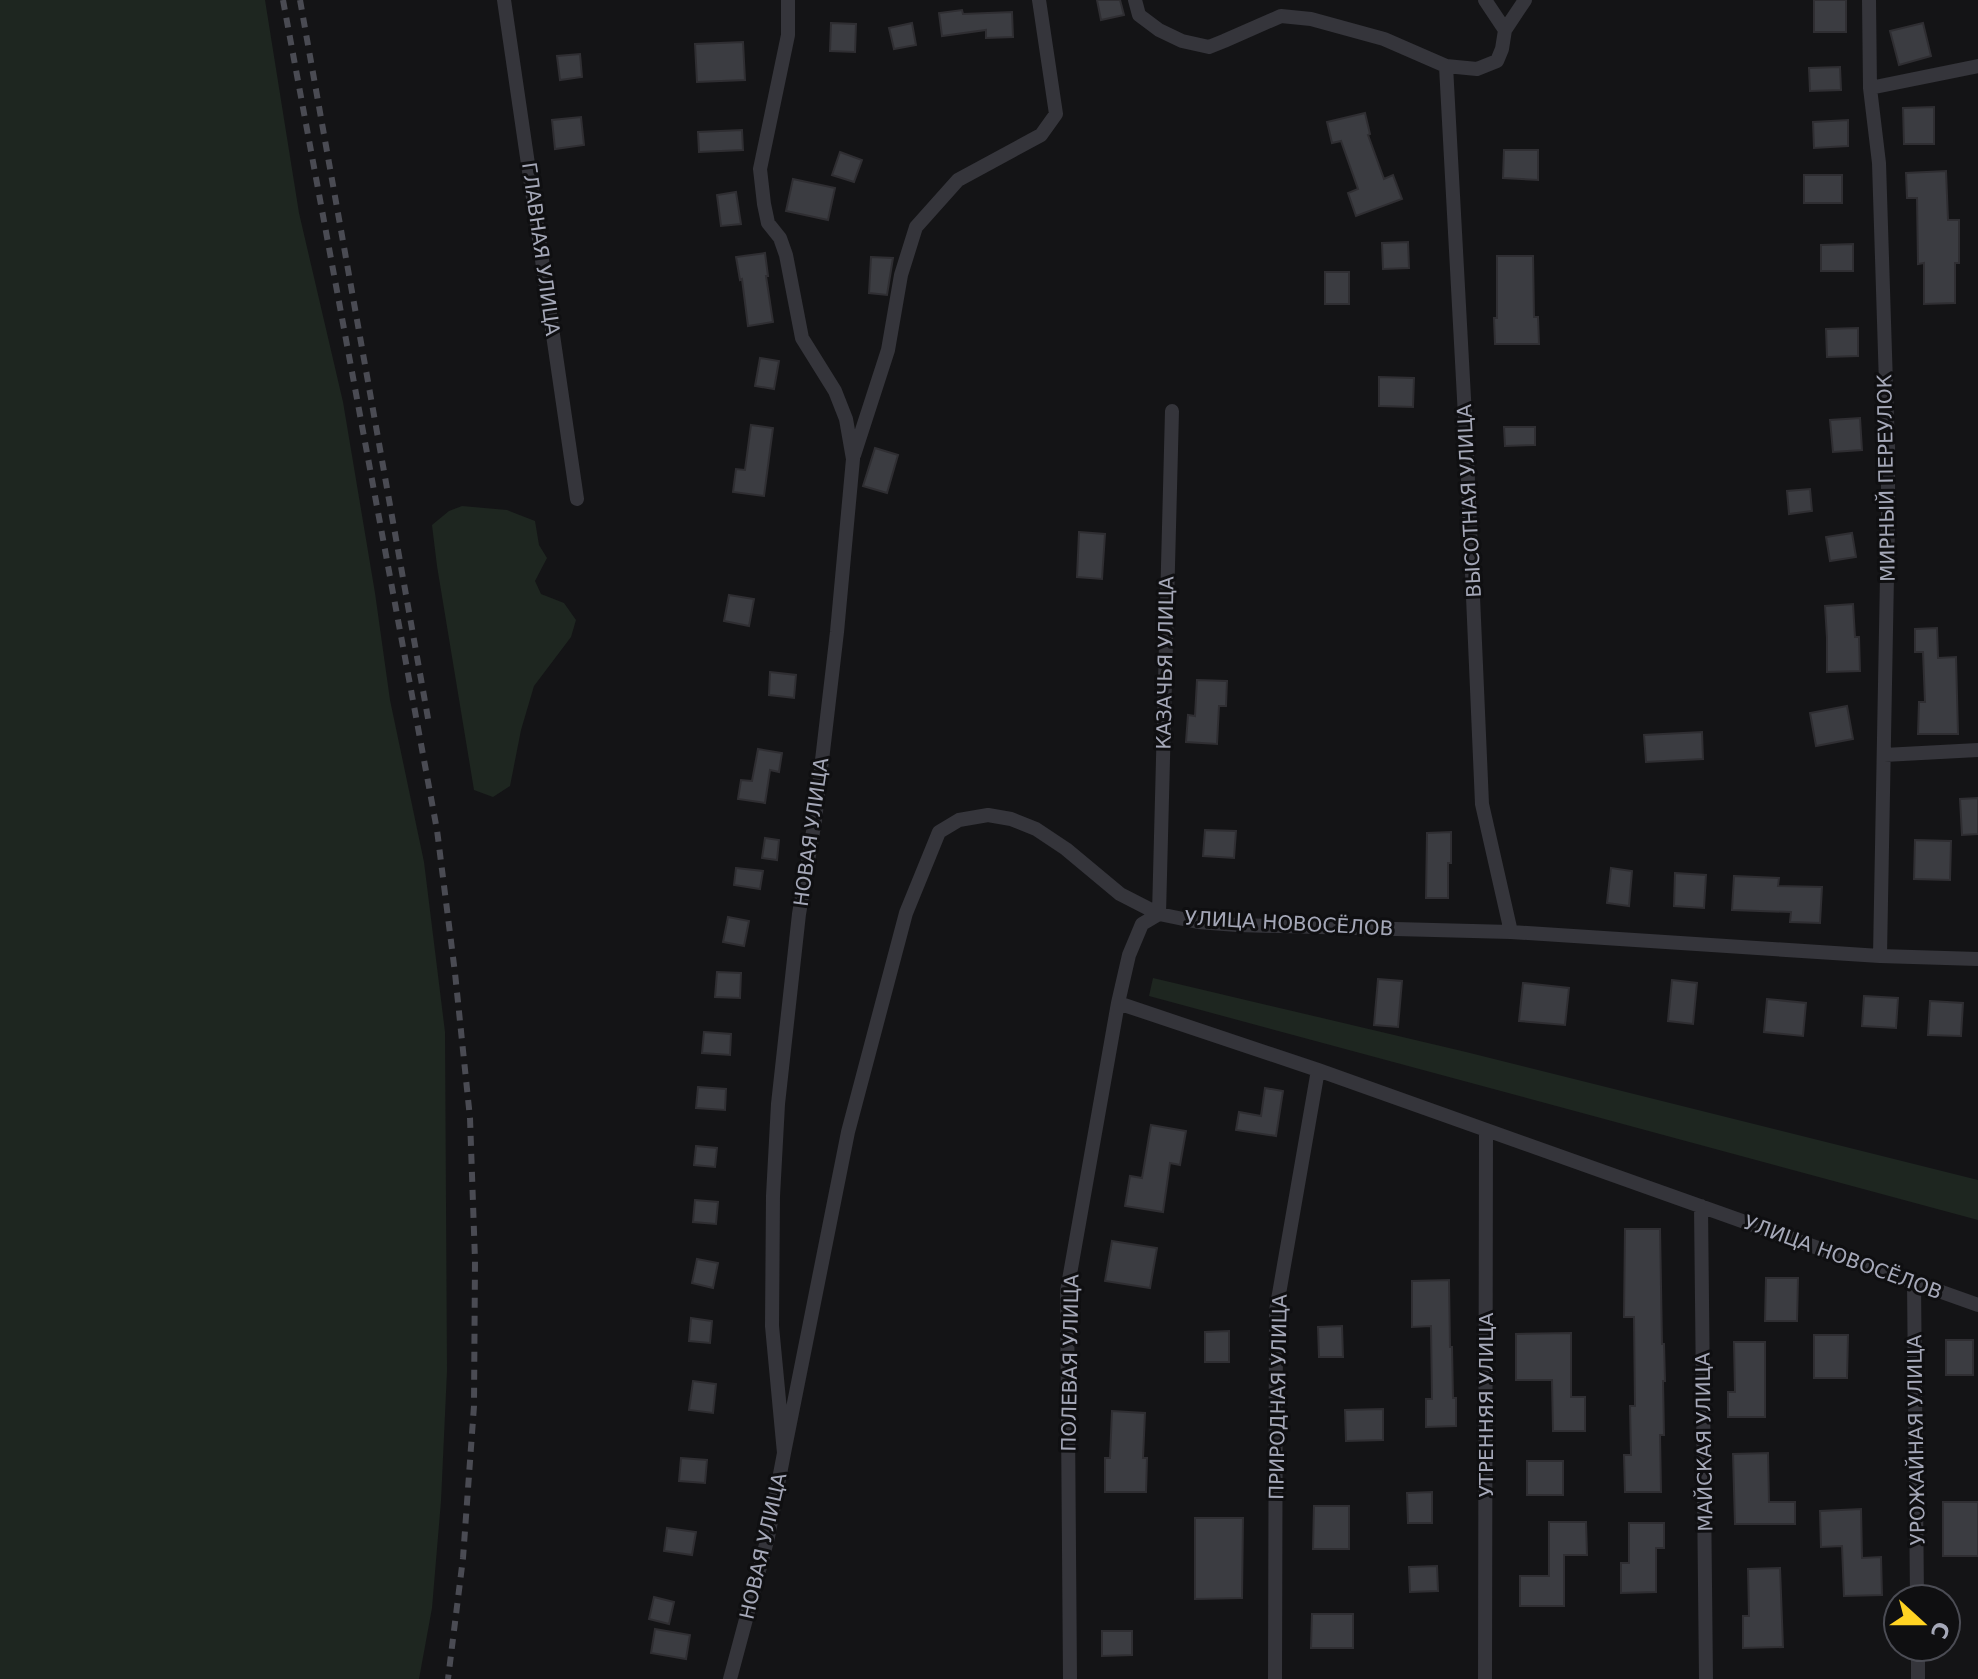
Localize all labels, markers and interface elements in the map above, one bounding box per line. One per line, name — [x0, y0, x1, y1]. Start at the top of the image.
street label: ГЛАВНАЯ УЛИЦА — [517, 161, 565, 338]
street label: МИРНЫЙ ПЕРЕУЛОК — [1872, 374, 1900, 582]
street label: ВЫСОТНАЯ УЛИЦА — [1452, 403, 1486, 598]
street label: КАЗАЧЬЯ УЛИЦА — [1151, 576, 1179, 750]
street label: НОВАЯ УЛИЦА — [789, 756, 833, 908]
street label: УЛИЦА НОВОСЁЛОВ — [1184, 906, 1394, 940]
street label: УЛИЦА НОВОСЁЛОВ — [1741, 1210, 1945, 1304]
street label: ПОЛЕВАЯ УЛИЦА — [1056, 1274, 1084, 1452]
street label: ПРИРОДНАЯ УЛИЦА — [1264, 1294, 1292, 1500]
street label: УТРЕННЯЯ УЛИЦА — [1474, 1312, 1498, 1497]
street label: УРОЖАЙНАЯ УЛИЦА — [1902, 1334, 1930, 1545]
street label: МАЙСКАЯ УЛИЦА — [1690, 1352, 1718, 1532]
street label: НОВАЯ УЛИЦА — [734, 1470, 792, 1622]
north arrow — [1882, 1583, 1962, 1663]
text: С — [1926, 1618, 1955, 1642]

